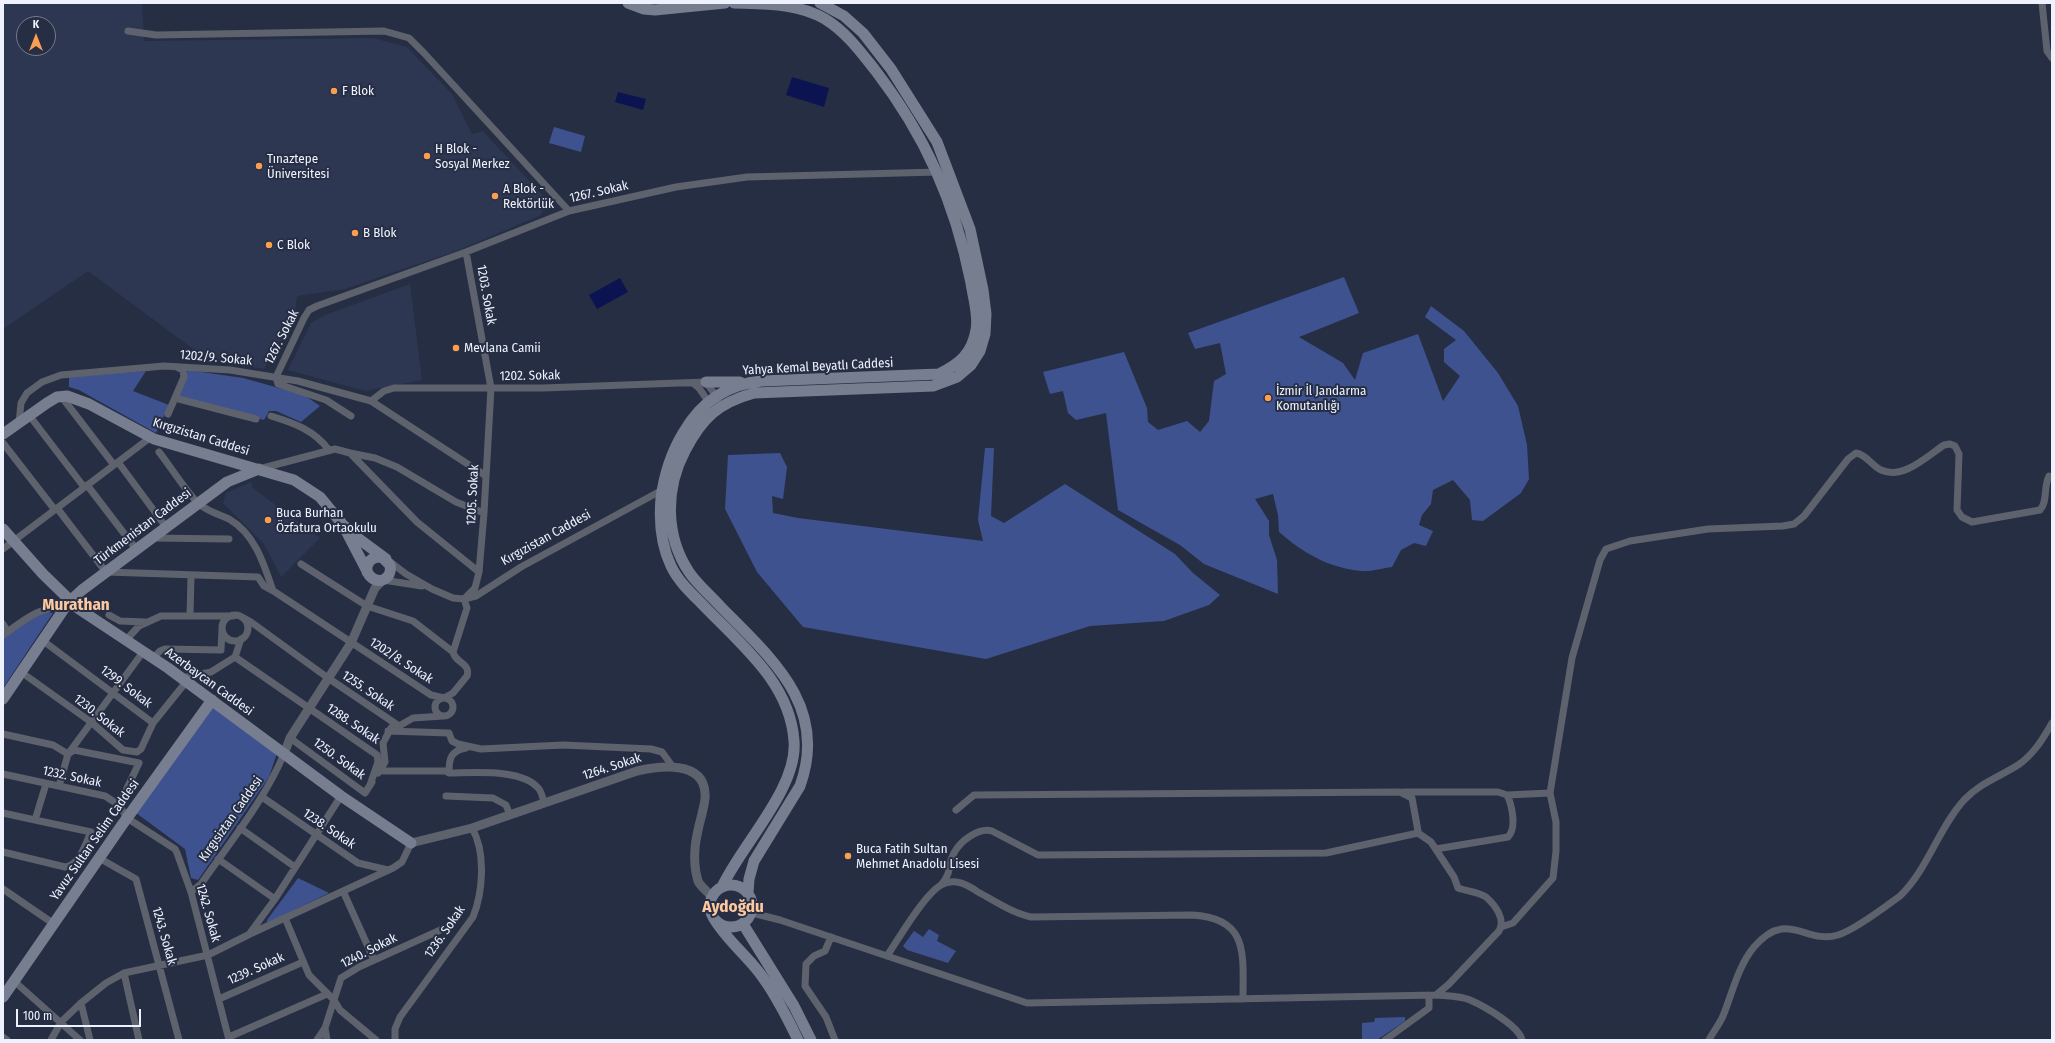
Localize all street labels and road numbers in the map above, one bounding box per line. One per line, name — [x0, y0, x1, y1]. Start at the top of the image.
street label: 1267. Sokak — [568, 178, 630, 206]
street label: 1203. Sokak — [473, 264, 499, 326]
street label: 1267. Sokak — [262, 307, 302, 367]
street label: 1202/9. Sokak — [179, 347, 253, 369]
street label: Yahya Kemal Beyatlı Caddesi — [742, 355, 894, 379]
street label: 1202. Sokak — [500, 368, 560, 384]
street label: Kırgızistan Caddesi — [151, 415, 251, 459]
street label: 1205. Sokak — [464, 464, 482, 526]
street label: Türkmenistan Caddesi — [91, 485, 195, 569]
street label: Kırgızistan Caddesi — [498, 507, 594, 569]
street label: 1202/8. Sokak — [366, 635, 436, 687]
street label: Azerbaycan Caddesi — [162, 645, 256, 719]
street label: 1299. Sokak — [97, 662, 155, 712]
street label: 1255. Sokak — [339, 668, 397, 714]
street label: 1230. Sokak — [70, 691, 128, 741]
street label: 1288. Sokak — [323, 700, 383, 748]
street label: 1250. Sokak — [310, 735, 368, 783]
street label: 1264. Sokak — [581, 750, 643, 784]
street label: 1232. Sokak — [41, 763, 103, 791]
street label: Kırgısiztan Caddesi — [196, 773, 266, 865]
street label: Yavuz Sultan Selim Caddesi — [47, 776, 143, 904]
street label: 1238. Sokak — [300, 806, 358, 852]
street label: 1242. Sokak — [192, 882, 224, 944]
street label: 1236. Sokak — [421, 903, 469, 961]
street label: 1243. Sokak — [148, 905, 180, 967]
street label: 1240. Sokak — [338, 930, 400, 972]
street label: 1239. Sokak — [225, 950, 287, 988]

